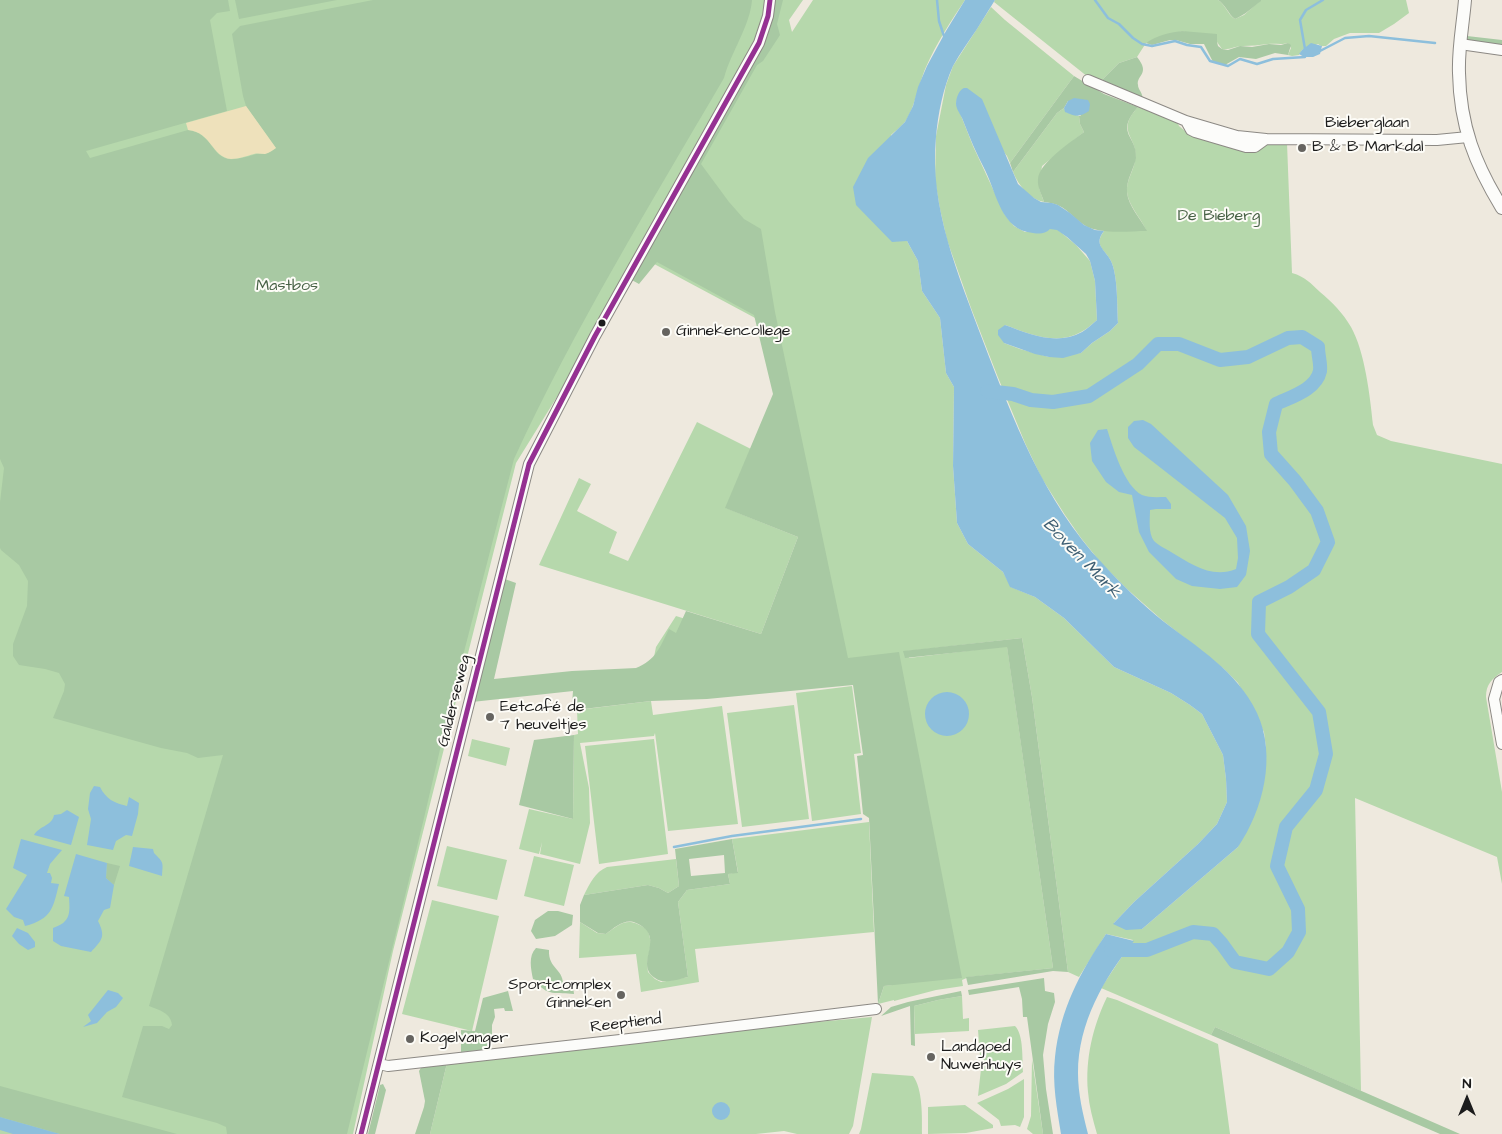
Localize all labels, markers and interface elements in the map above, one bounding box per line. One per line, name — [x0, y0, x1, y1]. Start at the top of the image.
street label: Bieberglaan — [1325, 114, 1409, 134]
place label: B & B Markdal — [1312, 138, 1424, 158]
marker: B & B Markdal — [1296, 142, 1308, 154]
park label: De Bieberg — [1178, 207, 1260, 227]
park label: Mastbos — [256, 277, 318, 297]
unlabelled marker — [597, 318, 607, 328]
place label: Ginnekencollege — [676, 322, 790, 342]
marker: Ginnekencollege — [660, 326, 672, 338]
water label: Boven Mark — [1037, 514, 1125, 604]
street label: Galderseweg — [434, 653, 476, 749]
place label: Eetcafé de 7 heuveltjes — [500, 698, 586, 736]
marker: Eetcafé de 7 heuveltjes — [484, 711, 496, 723]
place label: Sportcomplex Ginneken — [508, 976, 611, 1014]
marker: Sportcomplex Ginneken — [615, 989, 627, 1001]
street label: Reeptiend — [589, 1010, 663, 1038]
place label: Kogelvanger — [420, 1029, 508, 1049]
marker: Kogelvanger — [404, 1033, 416, 1045]
place label: Landgoed Nuwenhuys — [941, 1038, 1022, 1076]
marker: Landgoed Nuwenhuys — [925, 1051, 937, 1063]
north arrow — [1442, 1074, 1492, 1124]
text: N — [1463, 1074, 1471, 1094]

